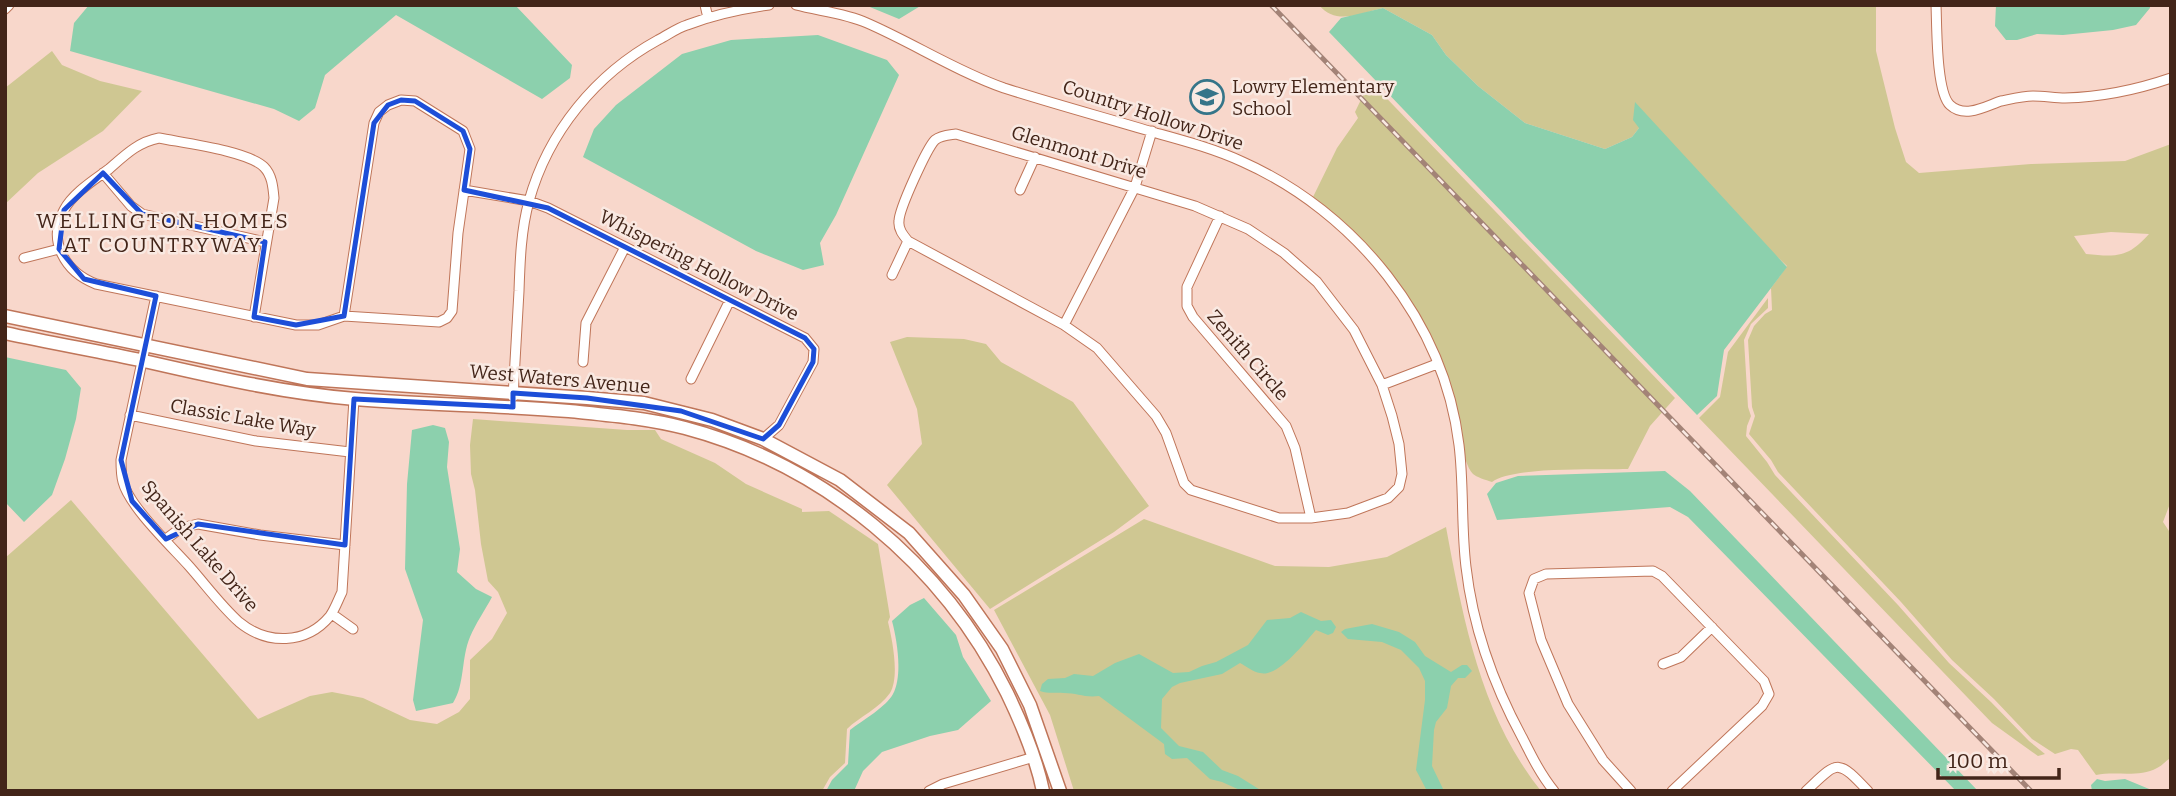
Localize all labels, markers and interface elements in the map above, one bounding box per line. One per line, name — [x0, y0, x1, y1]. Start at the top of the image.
street label: Country Hollow Drive — [1060, 75, 1246, 155]
place label: Lowry Elementary School — [1232, 75, 1395, 120]
school or university icon: Lowry Elementary School — [1188, 78, 1226, 116]
street label: Glenmont Drive — [1009, 120, 1149, 184]
street label: Whispering Hollow Drive — [595, 205, 803, 325]
district label: WELLINGTON HOMES AT COUNTRYWAY — [36, 208, 290, 258]
street label: Zenith Circle — [1202, 305, 1294, 405]
street label: West Waters Avenue — [469, 360, 651, 398]
street label: Classic Lake Way — [168, 394, 318, 442]
street label: Spanish Lake Drive — [137, 476, 263, 616]
scale bar — [1938, 736, 2059, 780]
text: 100 m — [1948, 748, 2008, 774]

